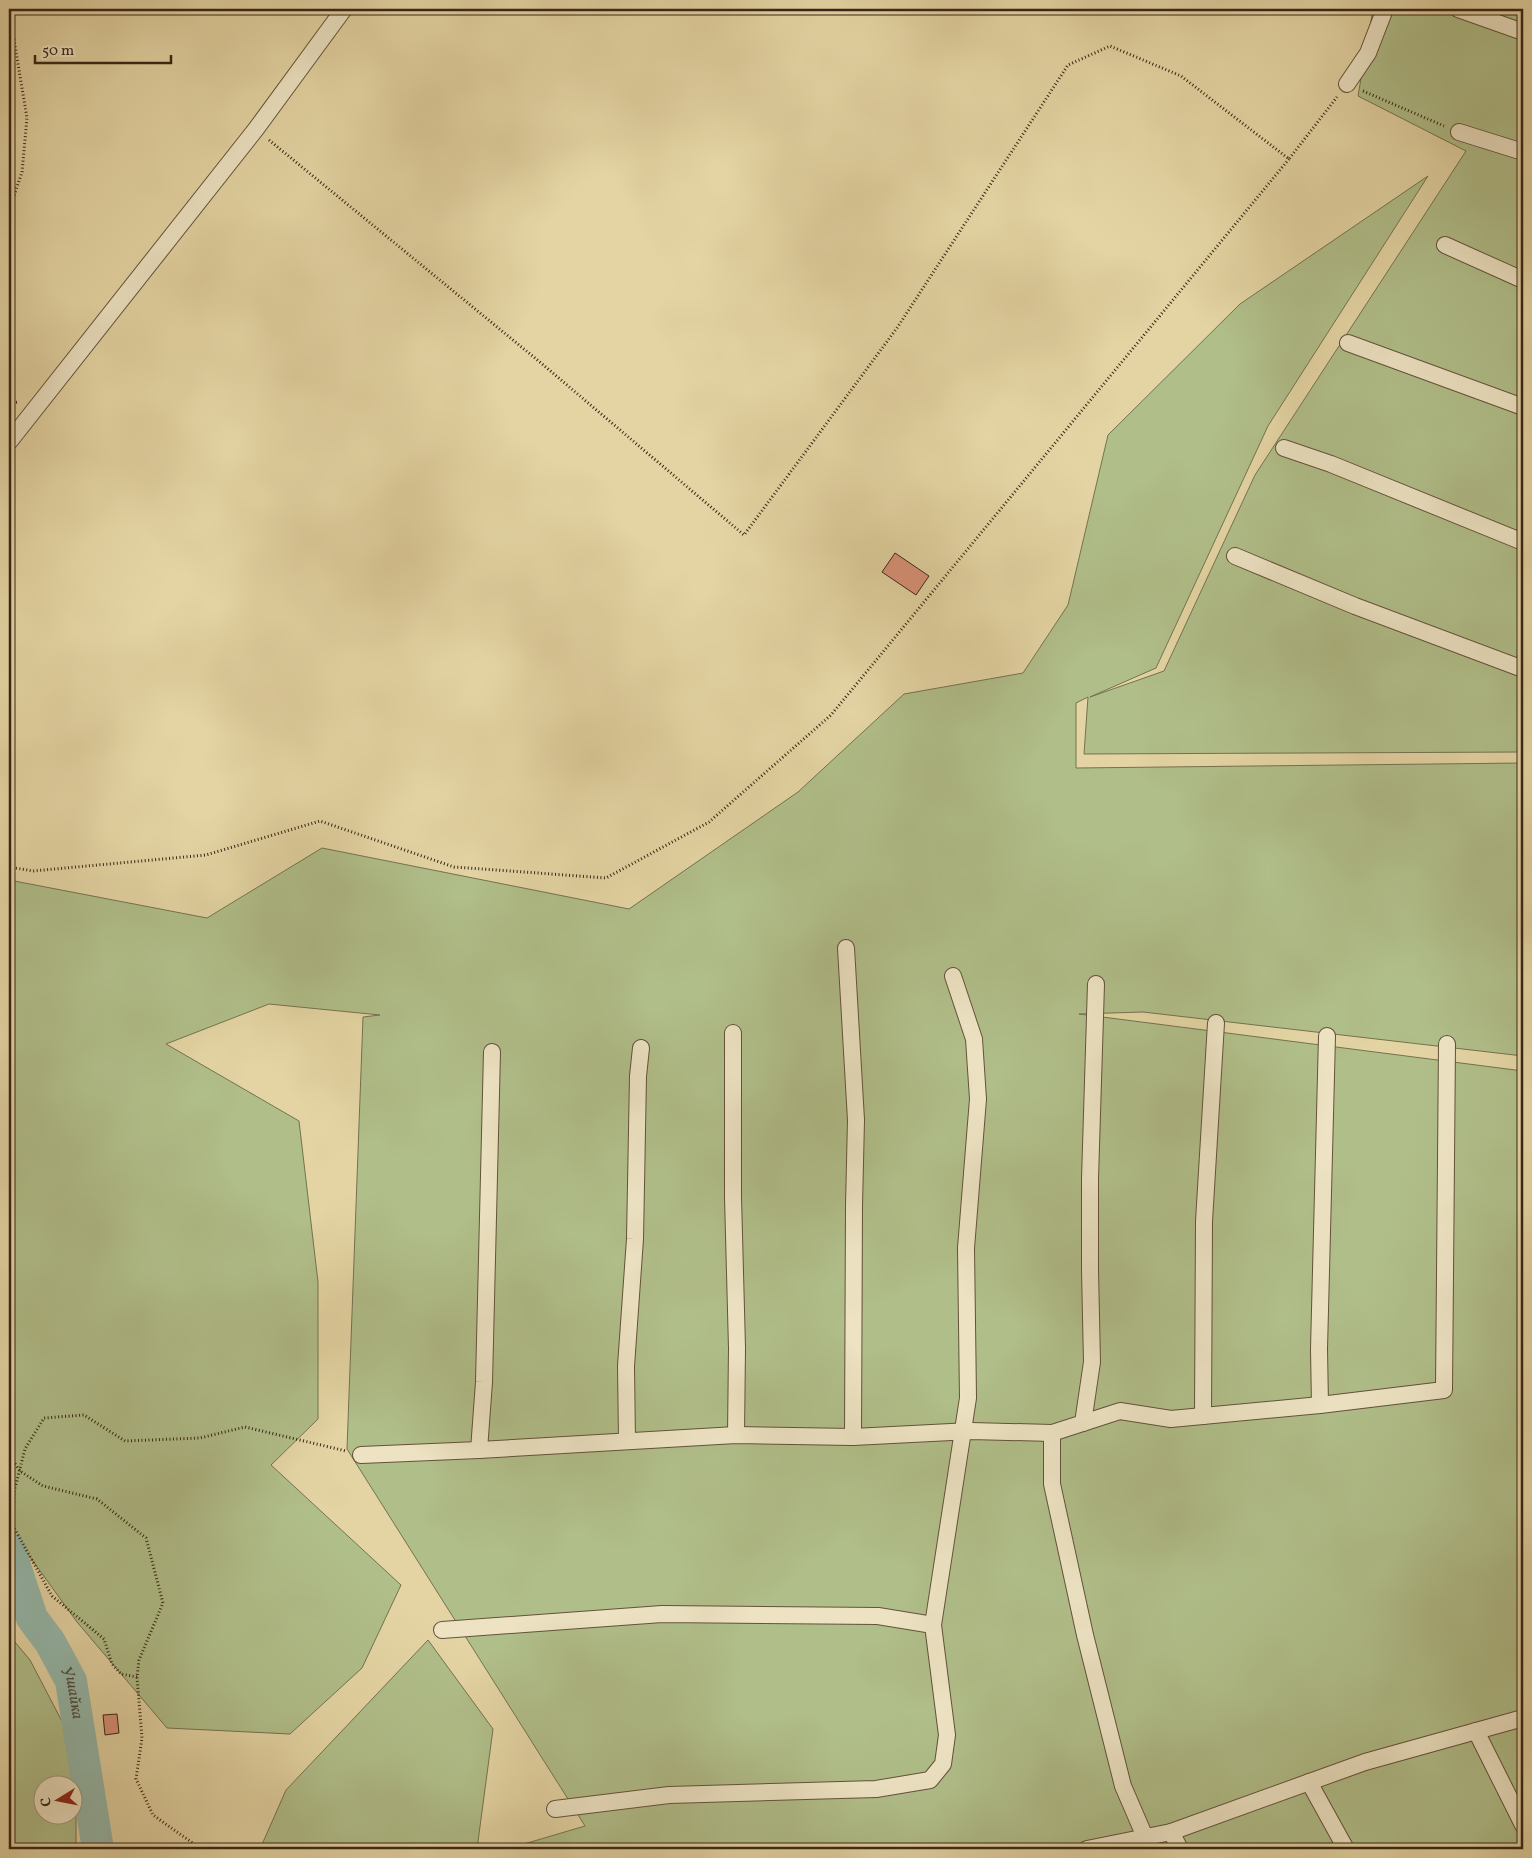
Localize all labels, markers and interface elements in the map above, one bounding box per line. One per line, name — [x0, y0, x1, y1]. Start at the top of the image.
scale bar — [35, 32, 171, 64]
text: 50 m — [42, 41, 74, 62]
water label: Ушайка — [54, 1663, 88, 1721]
north arrow — [32, 1776, 82, 1826]
text: С — [37, 1796, 57, 1808]

